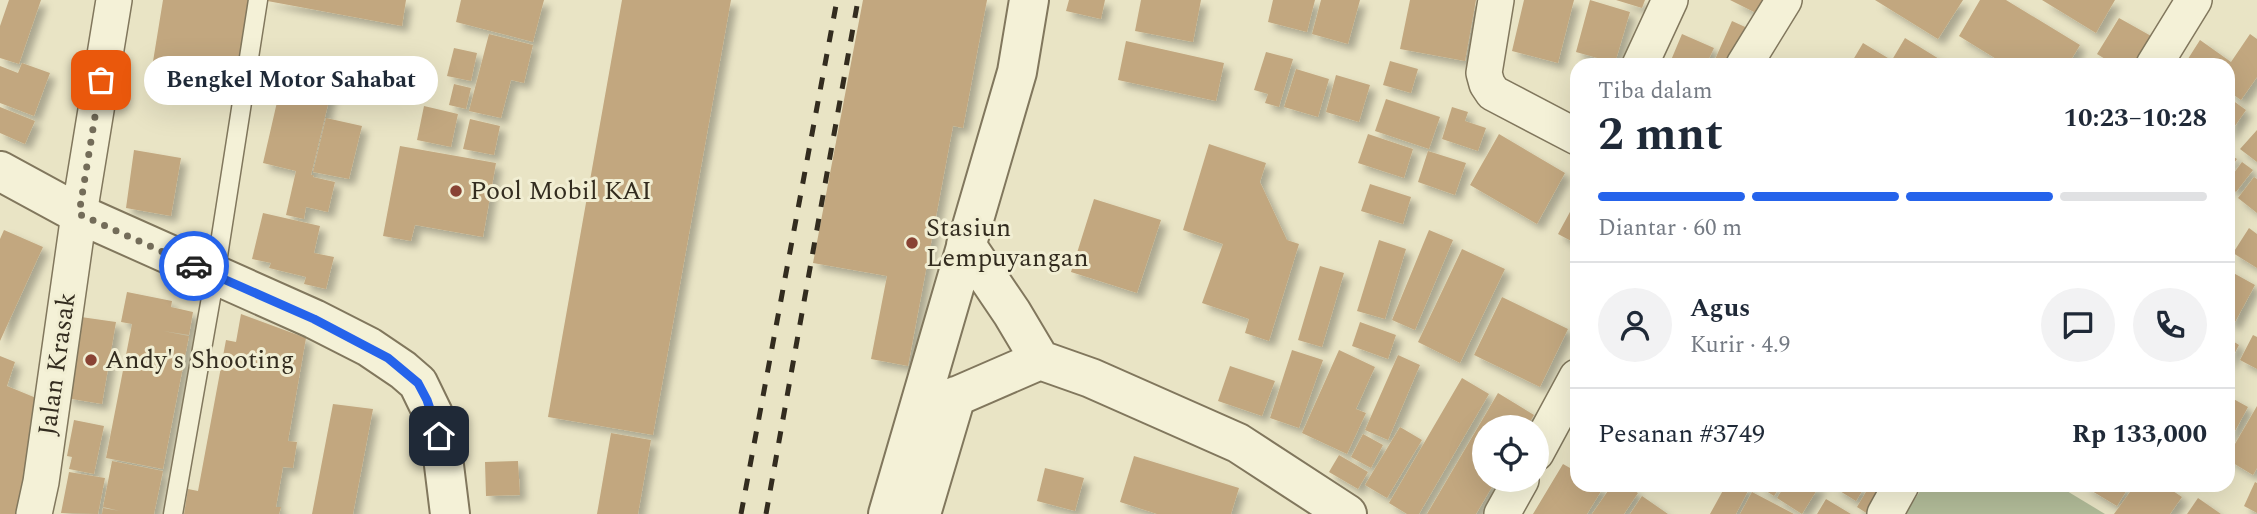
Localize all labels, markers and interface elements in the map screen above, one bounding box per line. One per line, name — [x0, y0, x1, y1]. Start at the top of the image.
pin — [71, 50, 131, 110]
callout: Bengkel Motor Sahabat — [143, 56, 437, 104]
icon: bag — [82, 61, 120, 99]
text: Bengkel Motor Sahabat — [166, 63, 416, 98]
text: Tiba dalam — [1598, 74, 1712, 109]
text: 10:23–10:28 — [2063, 98, 2207, 138]
text: 2 mnt — [1598, 100, 1723, 170]
place label: Pool Mobil KAI — [470, 171, 652, 211]
marker: Pool Mobil KAI — [448, 183, 464, 199]
place label: Stasiun Lempuyangan — [926, 208, 1089, 278]
text: Diantar · 60 m — [1598, 211, 1742, 246]
courier — [159, 231, 229, 301]
marker: Stasiun Lempuyangan — [904, 235, 920, 251]
icon: car — [175, 247, 213, 285]
button: person — [1598, 288, 1672, 362]
text: Agus — [1690, 288, 1750, 328]
button: chat — [2041, 288, 2115, 362]
button: phone — [2133, 288, 2207, 362]
street label: Jalan Krasak — [27, 290, 87, 438]
text: Kurir · 4.9 — [1690, 328, 1790, 363]
place label: Andy's Shooting — [105, 340, 295, 380]
marker: Andy's Shooting — [83, 352, 99, 368]
pin — [409, 406, 469, 466]
text: Pesanan #3749 — [1598, 414, 1765, 454]
text: Rp 133,000 — [2072, 414, 2207, 454]
map controls — [1472, 415, 1549, 492]
button: locate — [1472, 415, 1549, 492]
icon: home — [420, 417, 458, 455]

